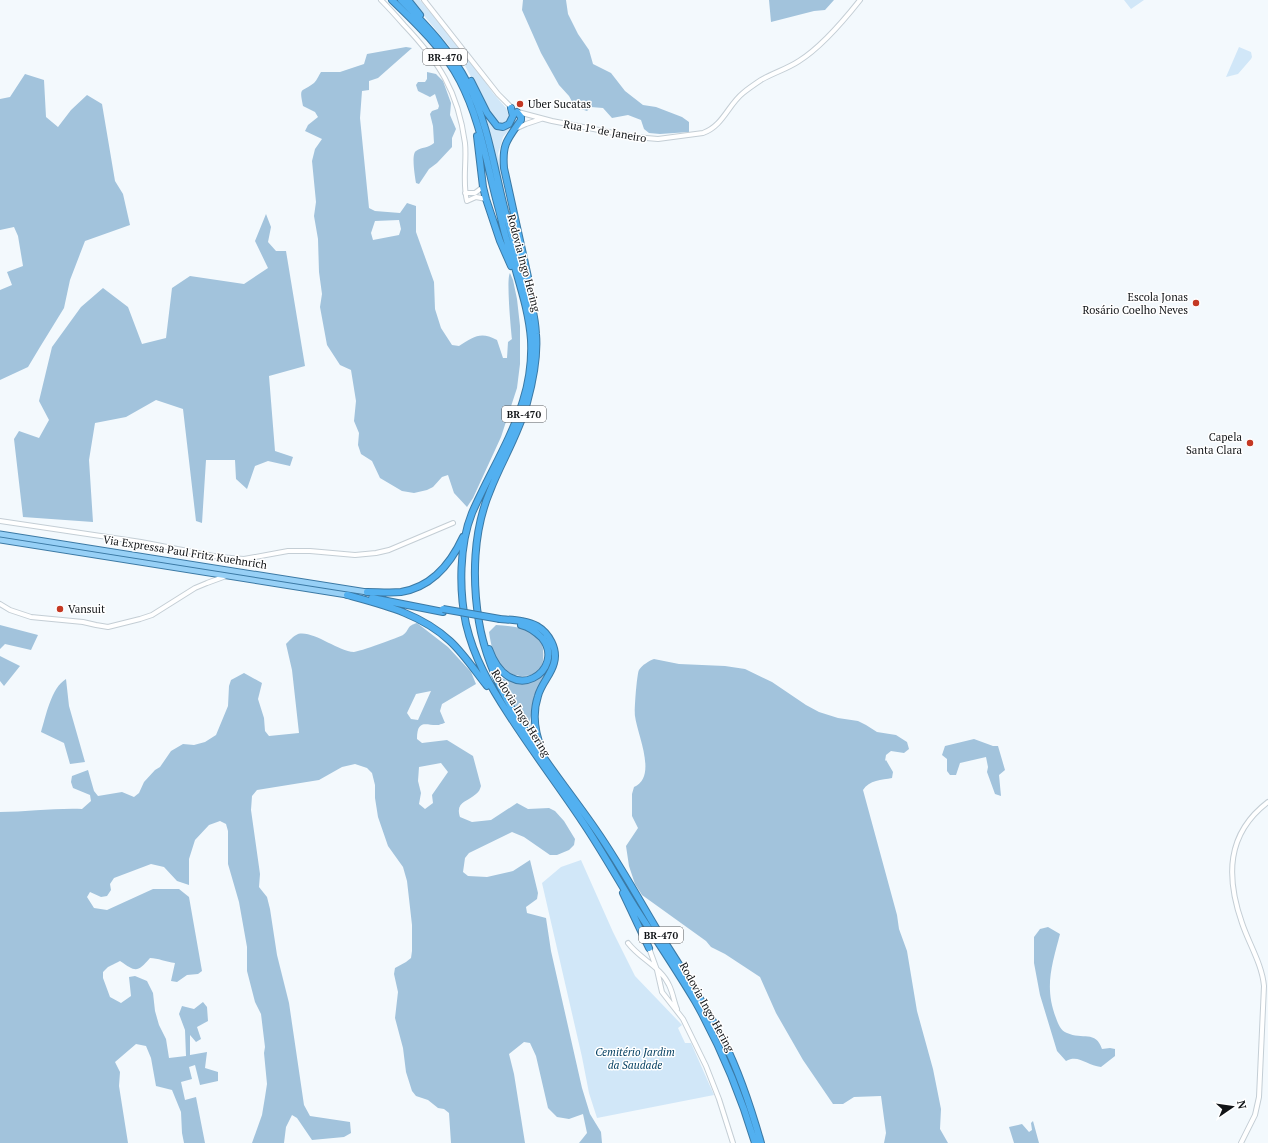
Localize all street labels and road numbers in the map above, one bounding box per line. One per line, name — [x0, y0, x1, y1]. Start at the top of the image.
road number: BR-470 — [423, 49, 467, 65]
street label: Rua 1º de Janeiro — [562, 117, 648, 145]
street label: Rodovia Ingo Hering — [504, 213, 544, 313]
road number: BR-470 — [502, 406, 546, 422]
street label: Via Expressa Paul Fritz Kuehnrich — [102, 532, 269, 572]
street label: Rodovia Ingo Hering — [488, 667, 554, 759]
road number: BR-470 — [639, 927, 683, 943]
street label: Rodovia Ingo Hering — [677, 960, 738, 1054]

